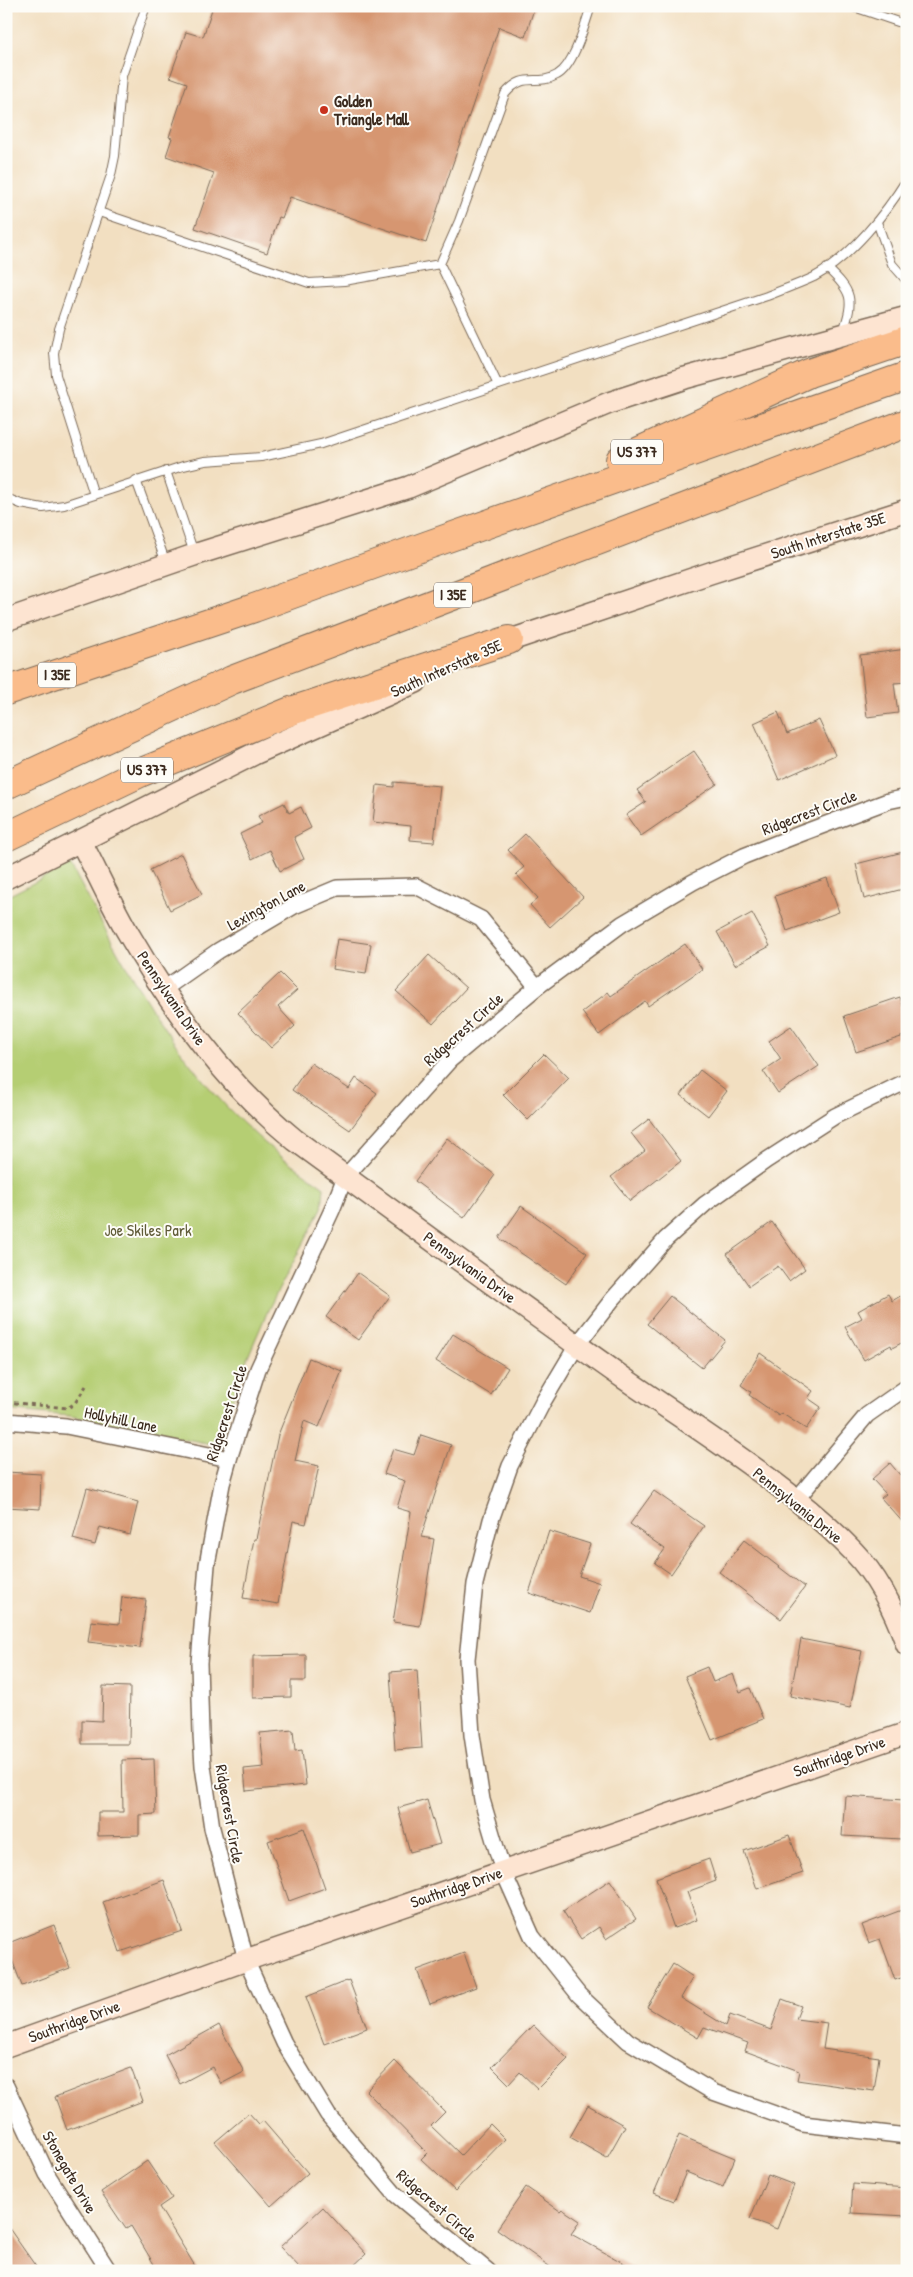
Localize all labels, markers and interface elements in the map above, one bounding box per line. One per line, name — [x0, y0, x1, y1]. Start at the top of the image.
place label: Golden Triangle Mall — [333, 90, 410, 131]
marker: Golden Triangle Mall — [318, 104, 330, 116]
road number: US 377 — [611, 440, 663, 464]
street label: South Interstate 35E — [768, 506, 888, 564]
road number: I 35E — [434, 582, 472, 608]
street label: South Interstate 35E — [387, 634, 505, 702]
road number: I 35E — [38, 662, 76, 688]
road number: US 377 — [121, 758, 173, 782]
street label: Ridgecrest Circle — [758, 784, 860, 840]
street label: Lexington Lane — [223, 874, 310, 935]
street label: Pennsylvania Drive — [132, 947, 212, 1050]
street label: Ridgecrest Circle — [418, 987, 508, 1071]
park label: Joe Skiles Park — [104, 1219, 192, 1241]
street label: Pennsylvania Drive — [419, 1226, 521, 1308]
street label: Ridgecrest Circle — [200, 1361, 252, 1464]
street label: Hollyhill Lane — [82, 1401, 160, 1438]
street label: Pennsylvania Drive — [749, 1462, 848, 1548]
street label: Southridge Drive — [790, 1730, 888, 1782]
street label: Ridgecrest Circle — [210, 1763, 250, 1866]
street label: Southridge Drive — [407, 1861, 505, 1913]
street label: Southridge Drive — [25, 1994, 123, 2048]
street label: Stonegate Drive — [37, 2127, 103, 2218]
street label: Ridgecrest Circle — [392, 2164, 482, 2247]

